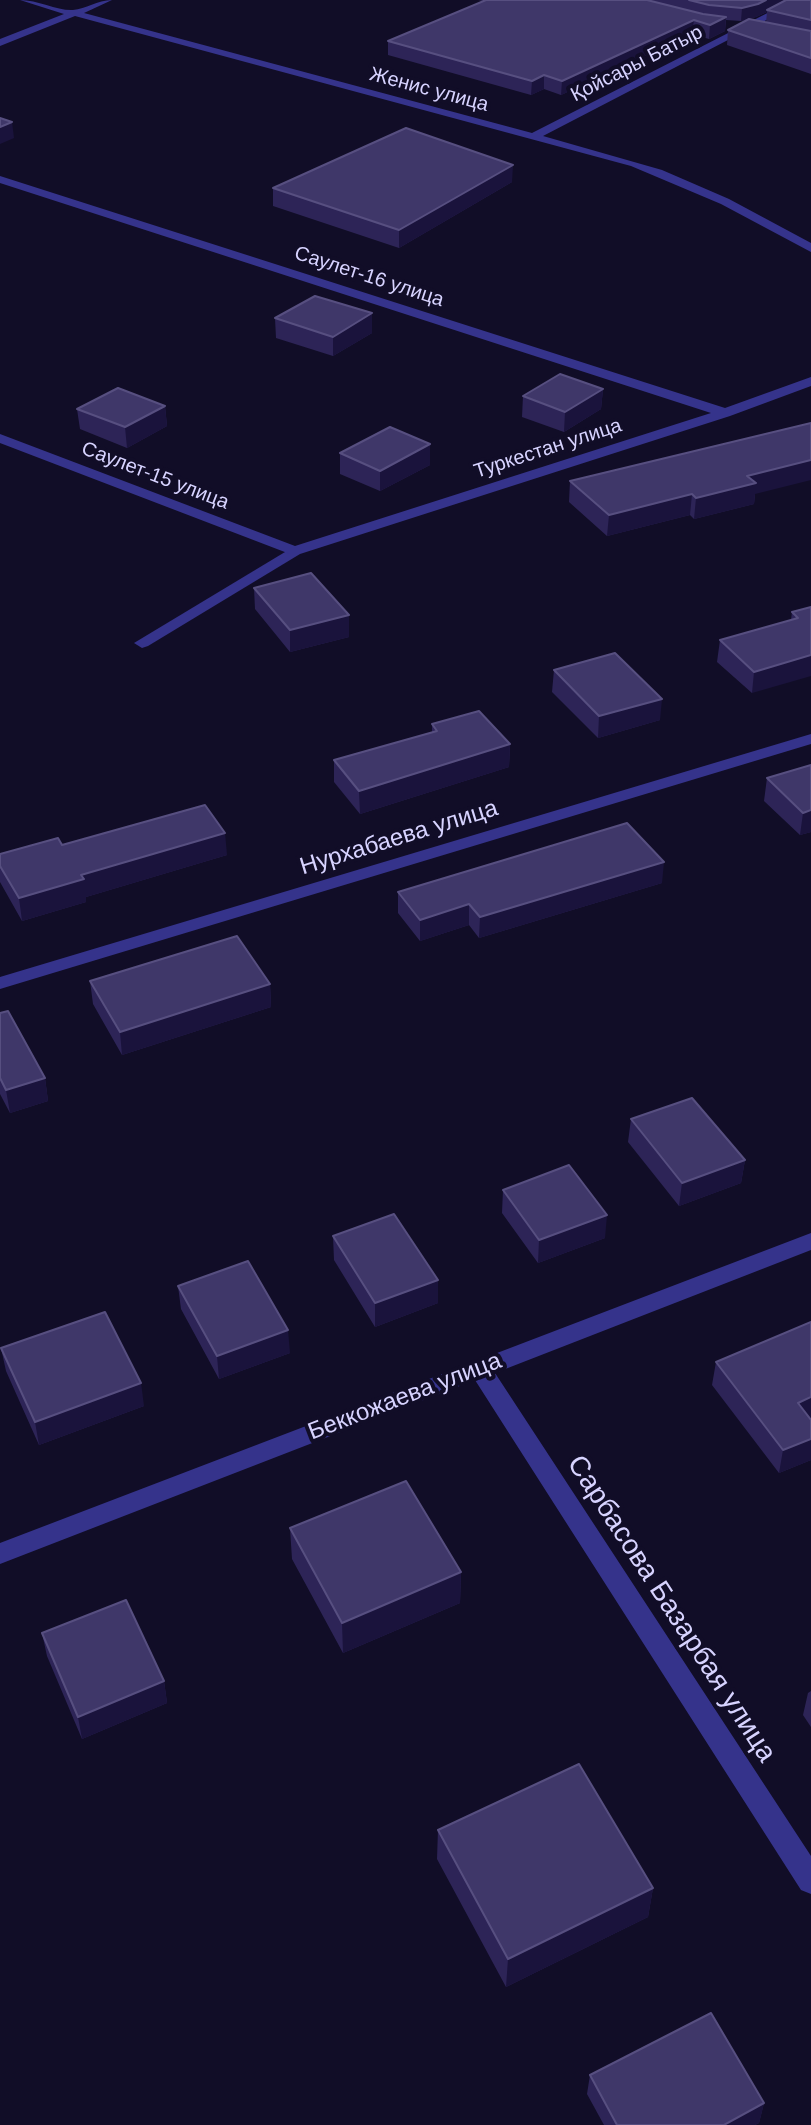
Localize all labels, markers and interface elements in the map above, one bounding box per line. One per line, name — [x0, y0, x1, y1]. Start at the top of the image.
street label: Қойсары Батыр — [567, 20, 707, 108]
street label: Женис улица — [367, 63, 491, 117]
street label: Саулет-16 улица — [291, 242, 447, 312]
street label: Туркестан улица — [471, 414, 625, 484]
street label: Саулет-15 улица — [78, 437, 232, 515]
street label: Нурхабаева улица — [296, 794, 502, 882]
street label: Беккожаева улица — [304, 1347, 506, 1447]
street label: Сарбасова Базарбая улица — [559, 1449, 783, 1769]

